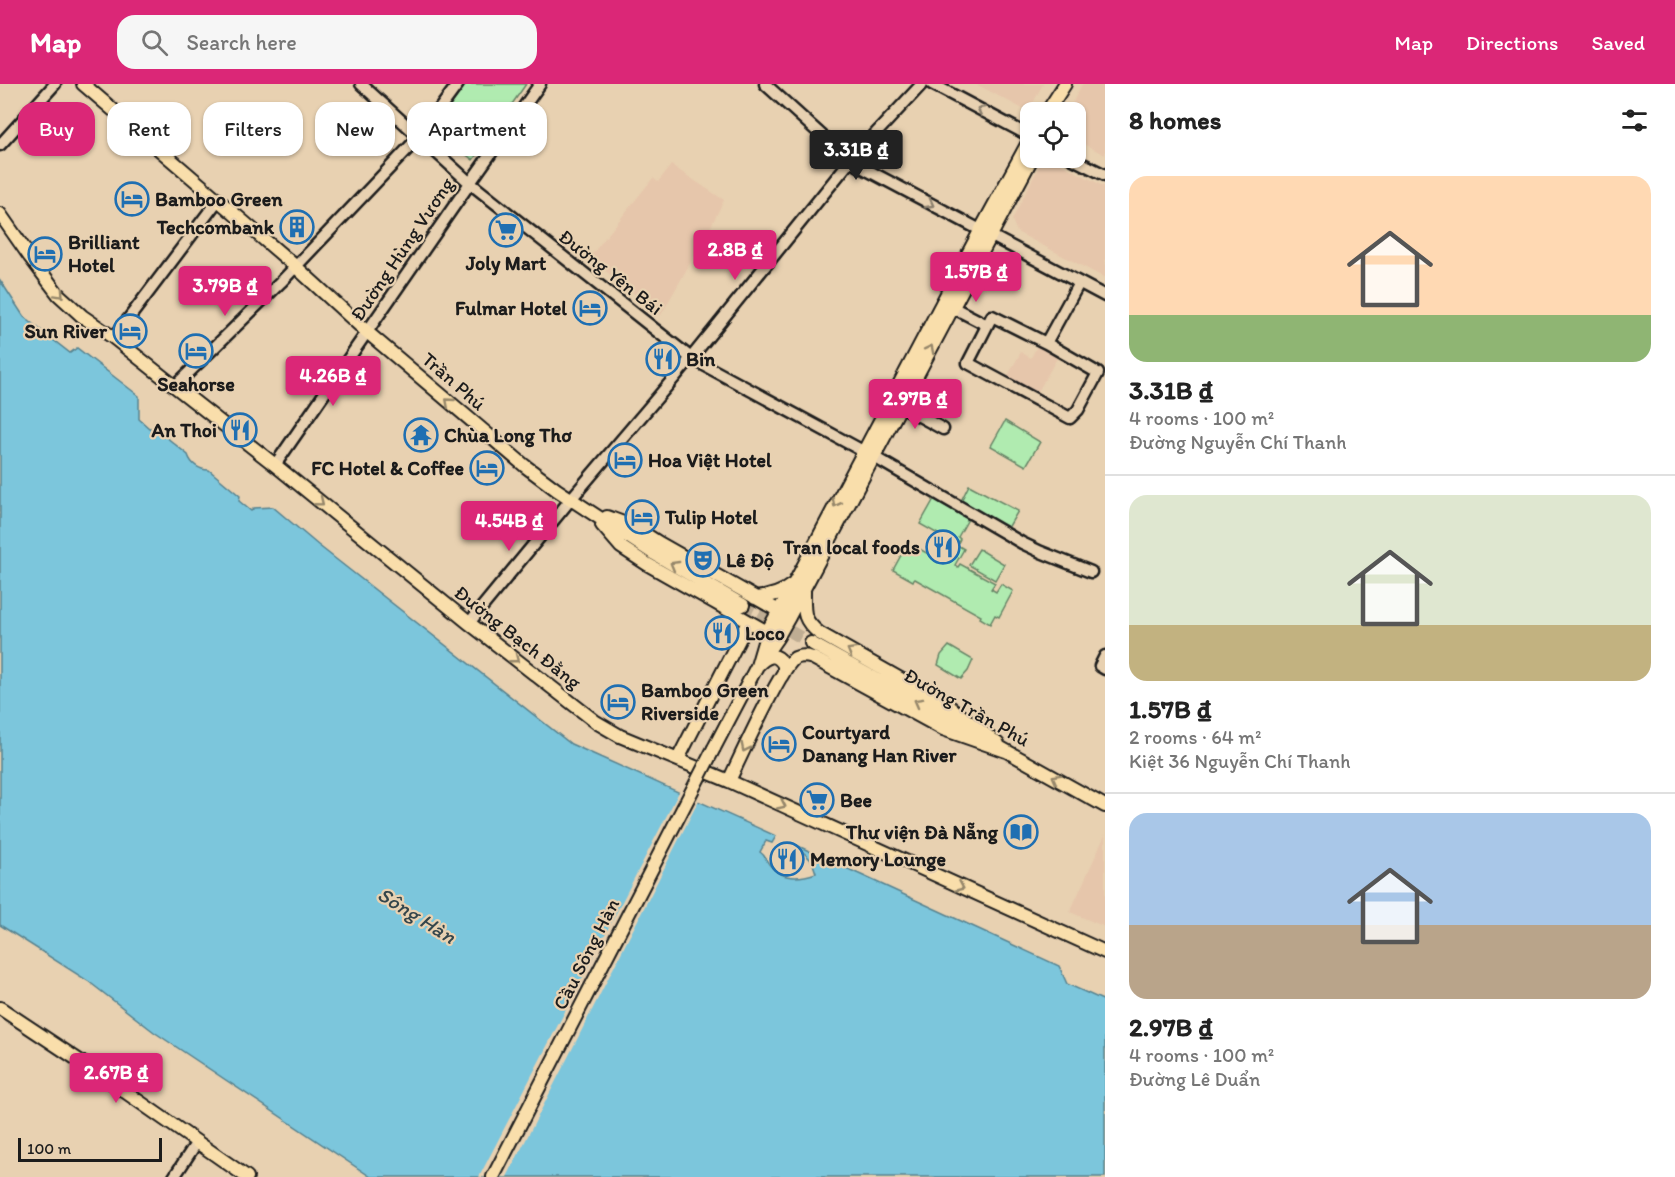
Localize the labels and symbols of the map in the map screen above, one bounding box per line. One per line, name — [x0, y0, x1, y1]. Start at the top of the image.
one-way arrow — [977, 106, 987, 117]
pin: 3.31B ₫ — [801, 130, 911, 181]
street label: Đường Hùng Vương — [345, 172, 459, 325]
hotel icon: Bamboo Green — [114, 181, 150, 217]
place label: Bamboo Green — [155, 187, 283, 211]
one-way arrow — [923, 197, 934, 208]
building icon: Techcombank — [279, 209, 315, 245]
supermarket icon: Joly Mart — [488, 212, 524, 248]
place label: Techcombank — [156, 215, 275, 239]
street label: Đường Yên Bái — [554, 224, 668, 320]
place label: Brilliant Hotel — [68, 230, 140, 277]
pin: 2.8B ₫ — [686, 230, 784, 281]
hotel icon: Brilliant Hotel — [27, 236, 63, 272]
place label: Joly Mart — [465, 251, 547, 276]
pin: 1.57B ₫ — [921, 252, 1031, 303]
pin: 3.79B ₫ — [170, 266, 280, 317]
one-way arrow — [53, 288, 64, 298]
hotel icon: Fulmar Hotel — [572, 290, 608, 326]
place label: Fulmar Hotel — [455, 296, 567, 320]
hotel icon: Sun River — [112, 313, 148, 349]
place label: Sun River — [25, 319, 108, 343]
hotel icon: Seahorse — [178, 333, 214, 369]
restaurant icon: Bin — [645, 341, 681, 377]
one-way arrow — [923, 345, 934, 355]
street label: Trần Phú — [417, 347, 491, 415]
place label: Bin — [686, 347, 716, 371]
pin: 4.26B ₫ — [278, 356, 388, 407]
place label: Seahorse — [157, 372, 235, 396]
pin: 2.97B ₫ — [860, 379, 970, 430]
one-way arrow — [445, 398, 456, 409]
restaurant icon: An Thoi — [222, 412, 258, 448]
temple icon: Chùa Long Thơ — [403, 417, 439, 453]
place label: An Thoi — [151, 418, 217, 442]
place label: Chùa Long Thơ — [444, 423, 572, 448]
hotel icon: Hoa Việt Hotel — [607, 442, 643, 478]
place label: Hoa Việt Hotel — [648, 448, 772, 472]
hotel icon: FC Hotel & Coffee — [469, 450, 505, 486]
place label: FC Hotel & Coffee — [311, 456, 464, 480]
one-way arrow — [313, 495, 324, 506]
one-way arrow — [832, 497, 844, 508]
hotel icon: Tulip Hotel — [624, 499, 660, 535]
pin: 4.54B ₫ — [454, 501, 564, 552]
place label: Tulip Hotel — [664, 505, 758, 530]
restaurant icon: Tran local foods — [925, 529, 961, 565]
place label: Tran local foods — [782, 535, 920, 559]
theatre icon: Lê Độ — [685, 542, 721, 578]
place label: Lê Độ — [726, 548, 774, 572]
one-way arrow — [670, 561, 680, 573]
street label: Đường Bạch Đằng — [450, 580, 587, 695]
restaurant icon: Loco — [704, 615, 740, 651]
place label: Loco — [745, 621, 785, 645]
one-way arrow — [847, 647, 857, 659]
one-way arrow — [508, 652, 519, 663]
street label: Đường Trần Phú — [900, 663, 1034, 751]
place label: Bamboo Green Riverside — [641, 678, 769, 725]
hotel icon: Bamboo Green Riverside — [600, 684, 636, 720]
one-way arrow — [914, 698, 924, 709]
place label: Courtyard Danang Han River — [802, 720, 958, 768]
hotel icon: Courtyard Danang Han River — [761, 726, 797, 762]
one-way arrow — [741, 741, 753, 752]
one-way arrow — [1051, 774, 1062, 785]
supermarket icon: Bee — [799, 782, 835, 818]
place label: Bee — [840, 788, 872, 812]
one-way arrow — [776, 798, 787, 810]
library icon: Thư viện Đà Nẵng — [1003, 814, 1039, 850]
place label: Thư viện Đà Nẵng — [845, 820, 999, 845]
restaurant icon: Memory Lounge — [769, 841, 805, 877]
place label: Memory Lounge — [810, 847, 947, 872]
one-way arrow — [953, 879, 964, 891]
water label: Sông Hàn — [373, 881, 462, 949]
street label: Cầu Sông Hàn — [548, 894, 624, 1014]
pin: 2.67B ₫ — [61, 1053, 171, 1104]
scale bar — [18, 1135, 162, 1162]

